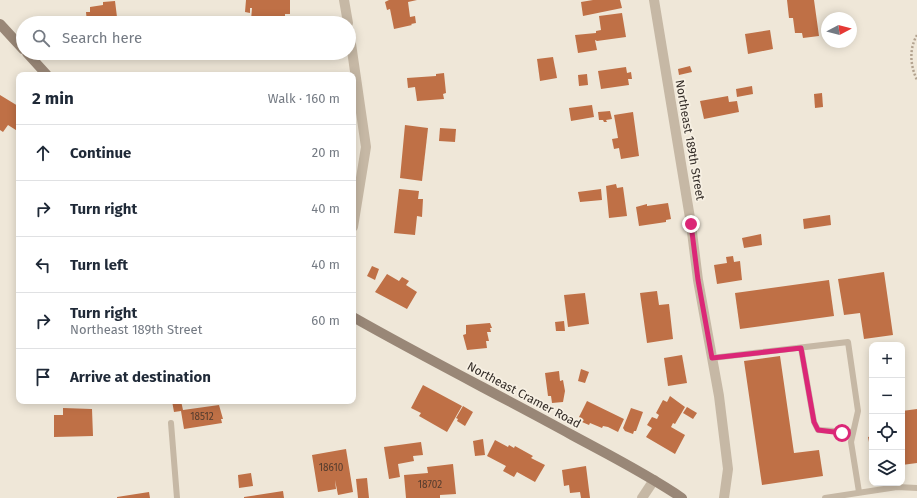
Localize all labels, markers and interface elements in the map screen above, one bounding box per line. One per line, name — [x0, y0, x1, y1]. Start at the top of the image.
north arrow — [821, 12, 857, 48]
search box — [16, 16, 356, 60]
icon: search — [30, 27, 52, 49]
text: Search here — [62, 29, 142, 47]
street label: Northeast 189th Street — [673, 79, 708, 202]
text: 2 min — [32, 88, 74, 109]
text: Walk · 160 m — [268, 91, 340, 106]
icon: ahead — [32, 142, 54, 164]
text: Continue — [70, 144, 131, 162]
text: 20 m — [312, 145, 340, 160]
icon: right — [32, 198, 54, 220]
text: Turn right — [70, 200, 137, 218]
text: 40 m — [311, 201, 340, 216]
route end — [682, 215, 700, 233]
icon: left — [32, 254, 54, 276]
text: Turn left — [70, 256, 128, 274]
text: 40 m — [311, 257, 340, 272]
text: Turn right — [70, 304, 137, 322]
icon: right — [32, 310, 54, 332]
text: 60 m — [311, 313, 340, 328]
text: Northeast 189th Street — [70, 322, 202, 337]
map controls — [869, 342, 905, 486]
button: + — [869, 342, 905, 378]
street label: Northeast Cramer Road — [465, 359, 583, 431]
icon: arrive — [32, 366, 54, 388]
text: Arrive at destination — [70, 368, 211, 386]
button: − — [869, 378, 905, 414]
house number: 18512 — [190, 411, 214, 423]
button: locate — [869, 414, 905, 450]
route start — [833, 424, 851, 442]
button: layers — [869, 450, 905, 486]
house number: 18610 — [319, 462, 344, 474]
house number: 18702 — [418, 479, 442, 491]

